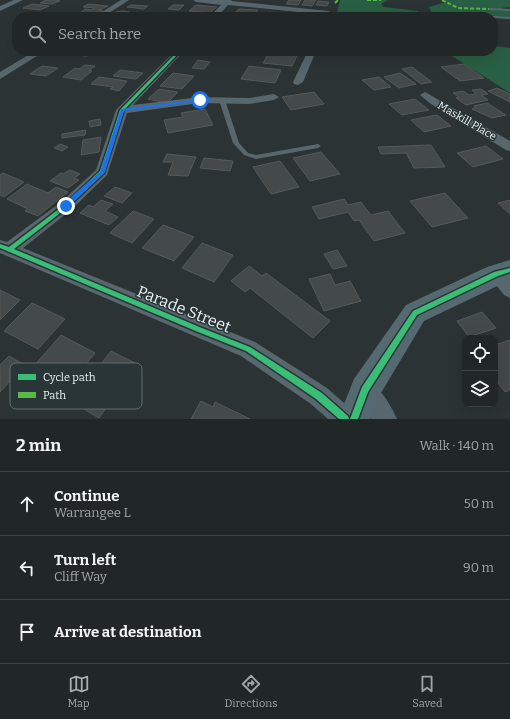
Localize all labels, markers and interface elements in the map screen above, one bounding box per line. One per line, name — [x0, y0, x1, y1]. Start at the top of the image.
search box — [12, 12, 498, 56]
icon: search — [26, 23, 48, 45]
text: Search here — [58, 25, 141, 43]
route start — [191, 91, 209, 109]
street label: Maskill Place — [435, 99, 499, 143]
route end — [57, 197, 75, 215]
street label: Parade Street — [134, 281, 234, 337]
map controls — [462, 335, 498, 407]
button: locate — [462, 335, 498, 371]
legend — [10, 363, 142, 409]
text: Cycle path — [43, 371, 96, 384]
button: layers — [462, 371, 498, 407]
text: Path — [43, 389, 66, 402]
text: 2 min — [16, 435, 61, 456]
text: Walk · 140 m — [419, 438, 494, 453]
text: Continue — [54, 487, 120, 505]
icon: ahead — [16, 493, 38, 515]
text: 50 m — [464, 496, 494, 511]
text: Warrangee L — [54, 505, 131, 520]
text: Turn left — [54, 551, 116, 569]
icon: left — [16, 557, 38, 579]
text: 90 m — [463, 560, 494, 575]
text: Cliff Way — [54, 569, 107, 584]
icon: arrive — [16, 621, 38, 643]
text: Arrive at destination — [54, 623, 201, 641]
tab: Map — [67, 673, 90, 710]
tab: Directions — [225, 673, 277, 710]
tab: Saved — [412, 673, 443, 710]

